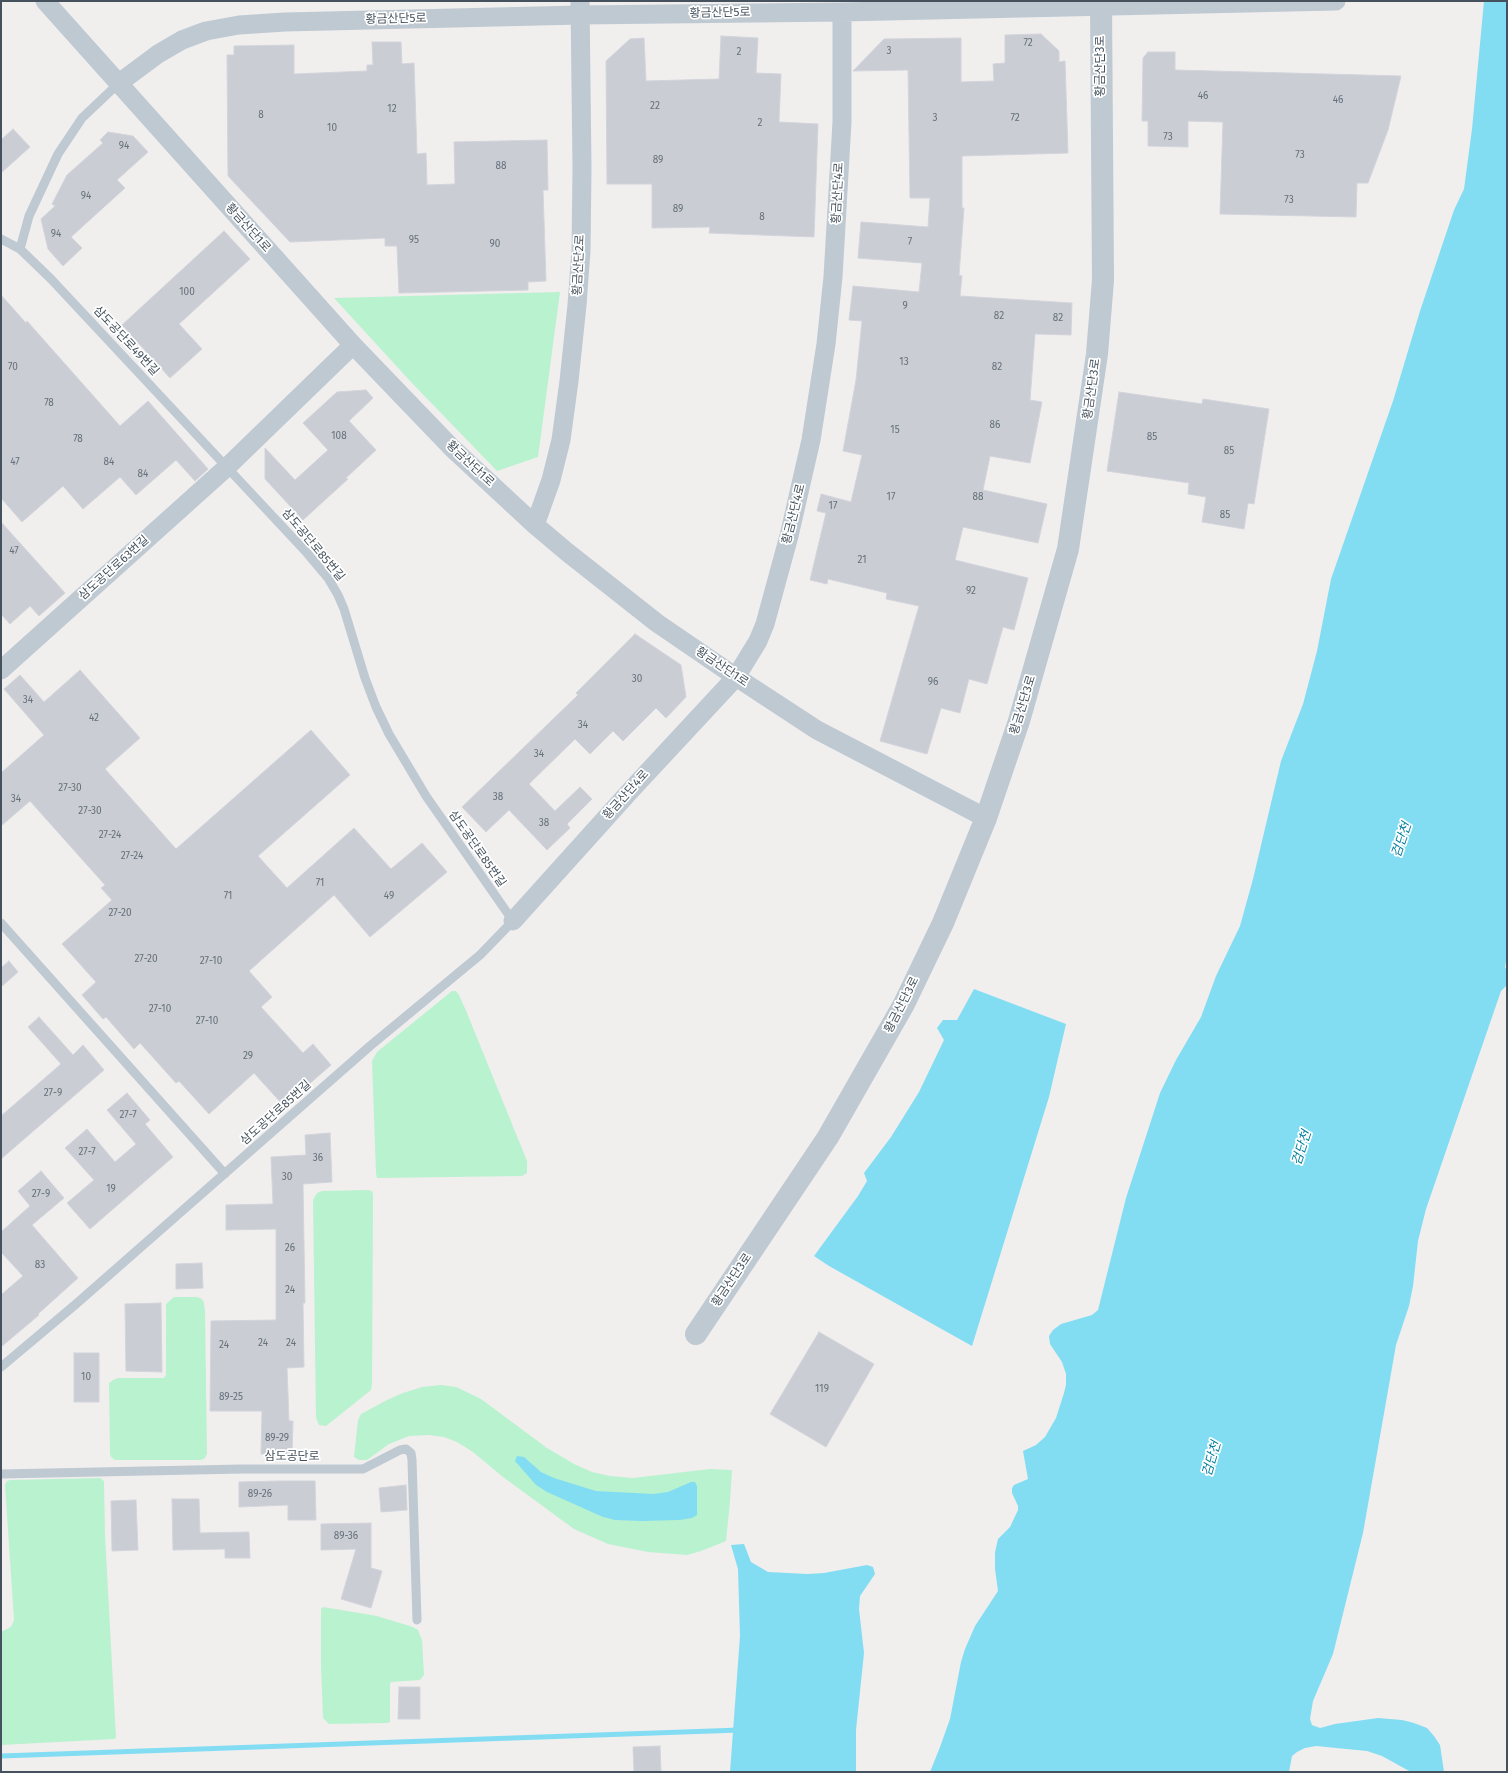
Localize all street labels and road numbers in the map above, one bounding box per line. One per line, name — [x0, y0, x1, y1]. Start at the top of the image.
street label: 황금산단5로 — [689, 5, 751, 21]
street label: 황금산단5로 — [365, 11, 427, 27]
street label: 황금산단3로 — [1094, 35, 1108, 97]
street label: 황금산단4로 — [829, 162, 847, 224]
street label: 황금산단1로 — [222, 201, 274, 255]
street label: 황금산단2로 — [570, 234, 588, 296]
street label: 삼도공단로49번길 — [90, 303, 162, 379]
street label: 황금산단3로 — [1081, 358, 1103, 420]
street label: 황금산단1로 — [443, 438, 497, 490]
street label: 황금산단4로 — [780, 482, 808, 546]
street label: 삼도공단로85번길 — [279, 506, 347, 584]
street label: 삼도공단로63번길 — [76, 533, 152, 603]
street label: 황금산단1로 — [693, 644, 751, 690]
street label: 황금산단3로 — [1007, 674, 1039, 736]
street label: 황금산단4로 — [600, 767, 652, 823]
street label: 삼도공단로85번길 — [445, 808, 509, 890]
street label: 황금산단3로 — [882, 974, 922, 1036]
street label: 삼도공단로85번길 — [238, 1078, 314, 1148]
street label: 황금산단3로 — [709, 1251, 755, 1309]
street label: 삼도공단로 — [264, 1450, 320, 1464]

